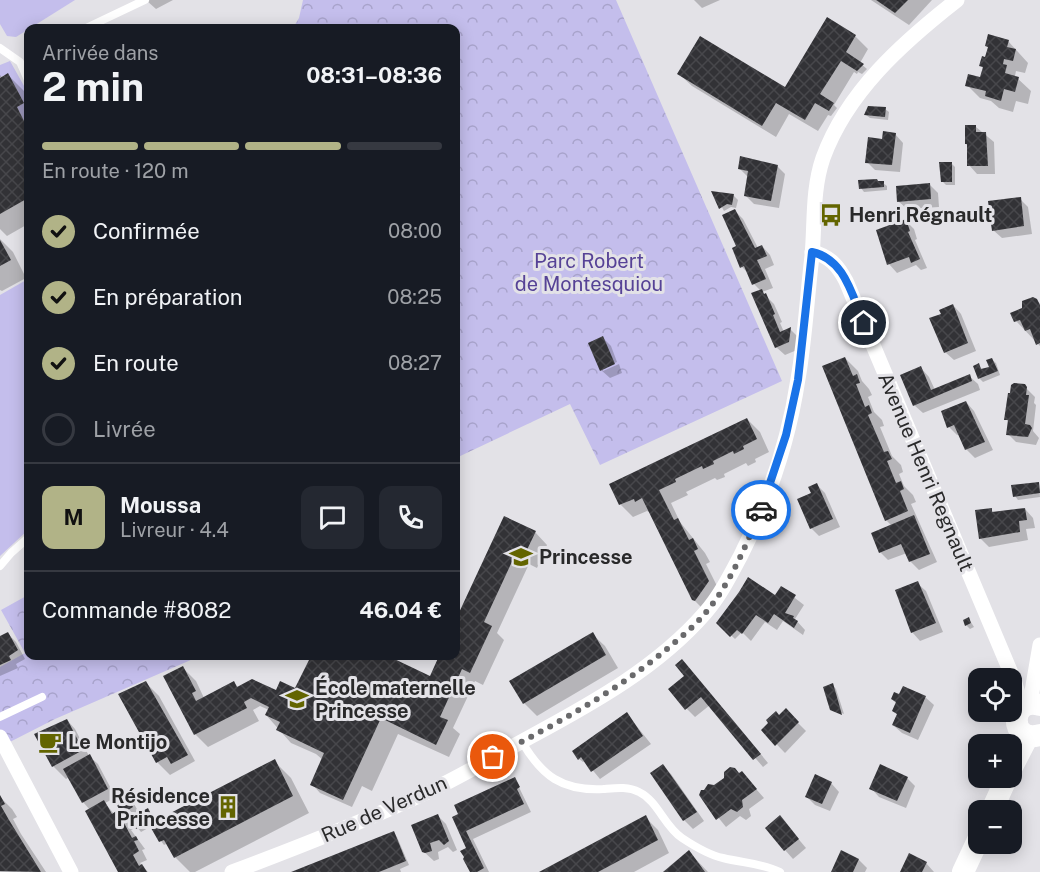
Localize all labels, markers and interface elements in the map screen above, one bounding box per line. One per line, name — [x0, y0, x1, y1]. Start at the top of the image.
text: Arrivée dans — [42, 41, 158, 65]
text: 08:31–08:36 — [306, 62, 442, 88]
text: 2 min — [42, 64, 144, 110]
text: En route · 120 m — [42, 159, 188, 183]
bus stop icon: Henri Régnault — [818, 202, 844, 228]
place label: Henri Régnault — [849, 203, 992, 227]
icon: check — [42, 215, 75, 248]
text: Confirmée — [93, 218, 200, 244]
text: 08:00 — [388, 219, 442, 243]
park label: Parc Robert de Montesquiou — [515, 249, 663, 296]
icon: check — [42, 281, 75, 314]
text: En préparation — [93, 284, 243, 310]
text: 08:25 — [387, 285, 442, 309]
pin — [838, 297, 889, 348]
icon: home — [847, 306, 880, 339]
icon: check — [42, 347, 75, 380]
text: En route — [93, 350, 179, 376]
text: 08:27 — [388, 351, 442, 375]
street label: Avenue Henri Regnault — [873, 369, 979, 575]
text: Livrée — [93, 416, 156, 442]
courier — [731, 480, 791, 540]
button: chat — [301, 486, 364, 549]
button: phone — [379, 486, 442, 549]
text: Moussa — [120, 492, 201, 518]
icon: car — [745, 494, 778, 527]
text: M — [63, 504, 84, 530]
text: Livreur · 4.4 — [120, 518, 229, 542]
school or university icon: Princesse — [508, 544, 534, 570]
place label: Princesse — [539, 545, 633, 569]
text: Commande #8082 — [42, 597, 231, 623]
text: 46.04 € — [359, 597, 442, 623]
map controls — [968, 668, 1022, 854]
button: locate — [968, 668, 1022, 722]
place label: École maternelle Princesse — [315, 675, 476, 723]
school or university icon: École maternelle Princesse — [284, 686, 310, 712]
cafe icon: Le Montijo — [37, 729, 63, 755]
place label: Le Montijo — [68, 730, 167, 754]
pin — [467, 731, 518, 782]
button: + — [968, 734, 1022, 788]
icon: bag — [476, 740, 509, 773]
street label: Rue de Verdun — [317, 771, 451, 847]
place label: Résidence Princesse — [111, 784, 210, 831]
building icon: Résidence Princesse — [215, 794, 241, 820]
button: − — [968, 800, 1022, 854]

